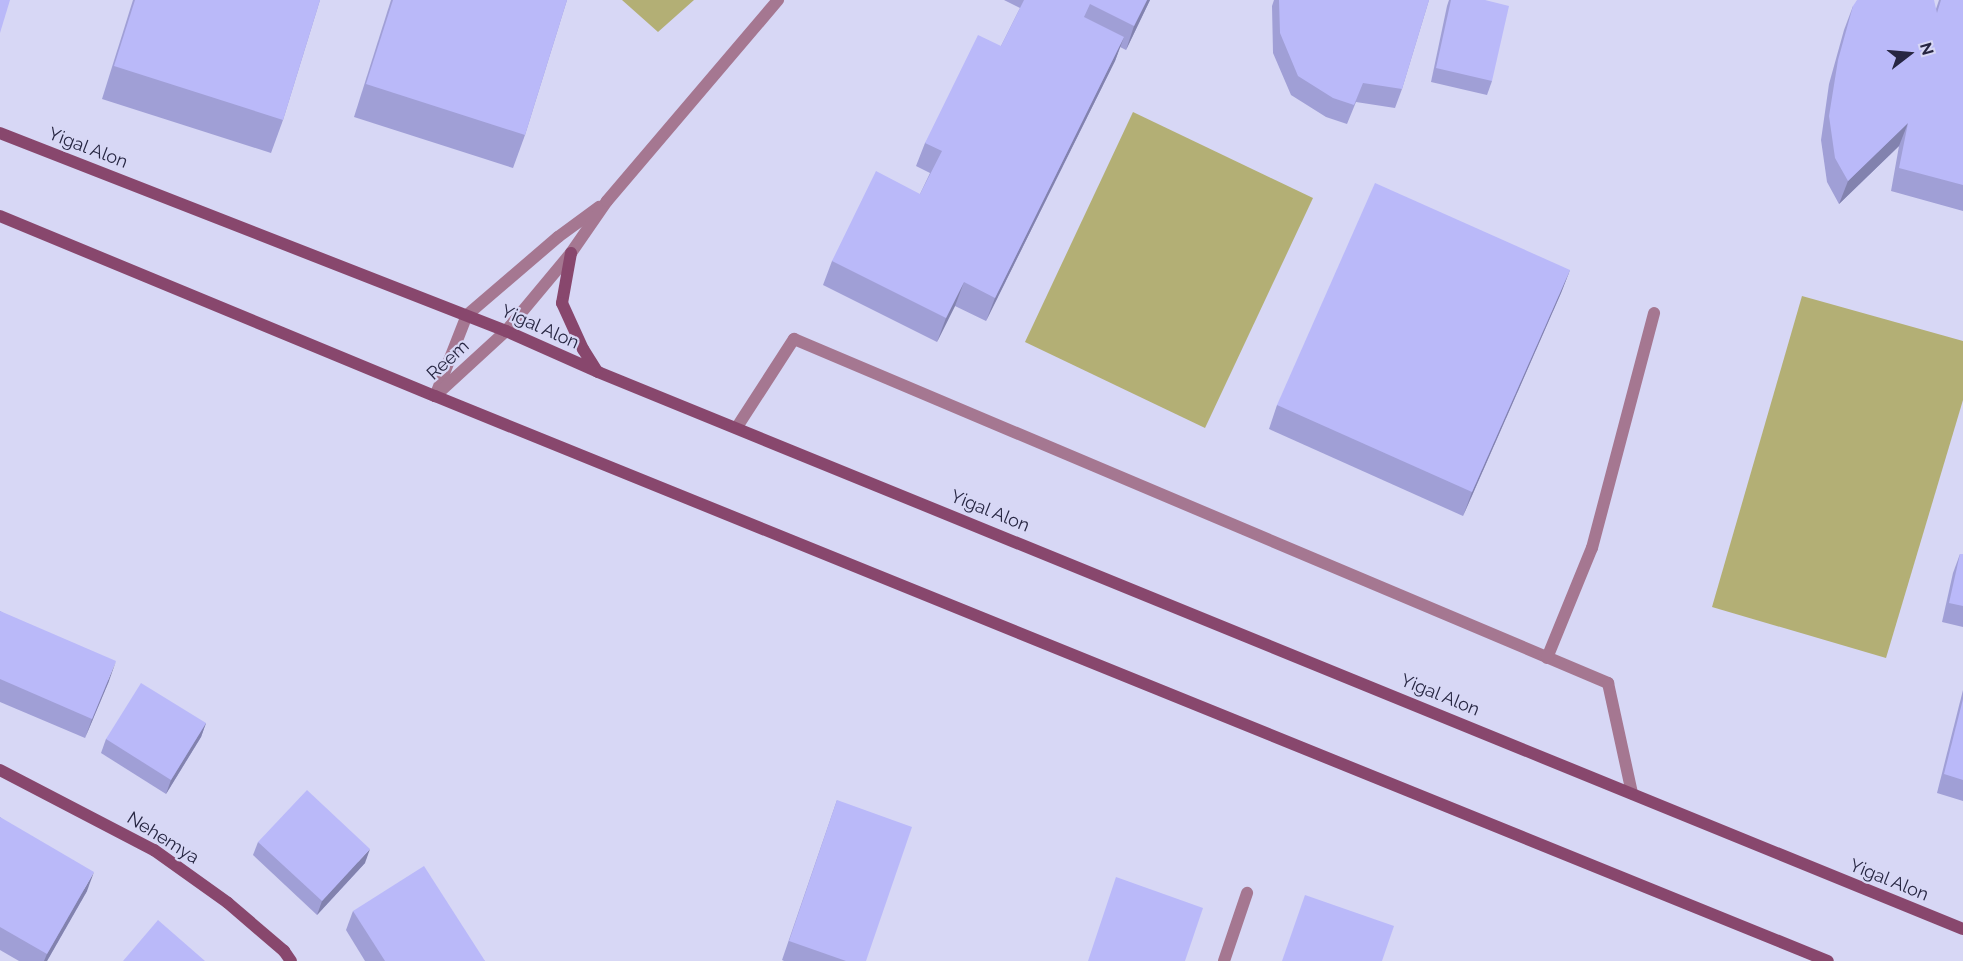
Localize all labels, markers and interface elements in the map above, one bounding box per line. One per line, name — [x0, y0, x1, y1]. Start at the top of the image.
north arrow — [1879, 24, 1939, 84]
text: N — [1916, 40, 1938, 57]
street label: Yigal Alon — [45, 123, 131, 173]
street label: Yigal Alon — [497, 300, 583, 354]
street label: Reem — [423, 336, 473, 384]
street label: Yigal Alon — [947, 485, 1033, 537]
street label: Yigal Alon — [1397, 669, 1483, 721]
street label: Nehemya — [123, 807, 203, 869]
street label: Yigal Alon — [1846, 854, 1932, 906]

